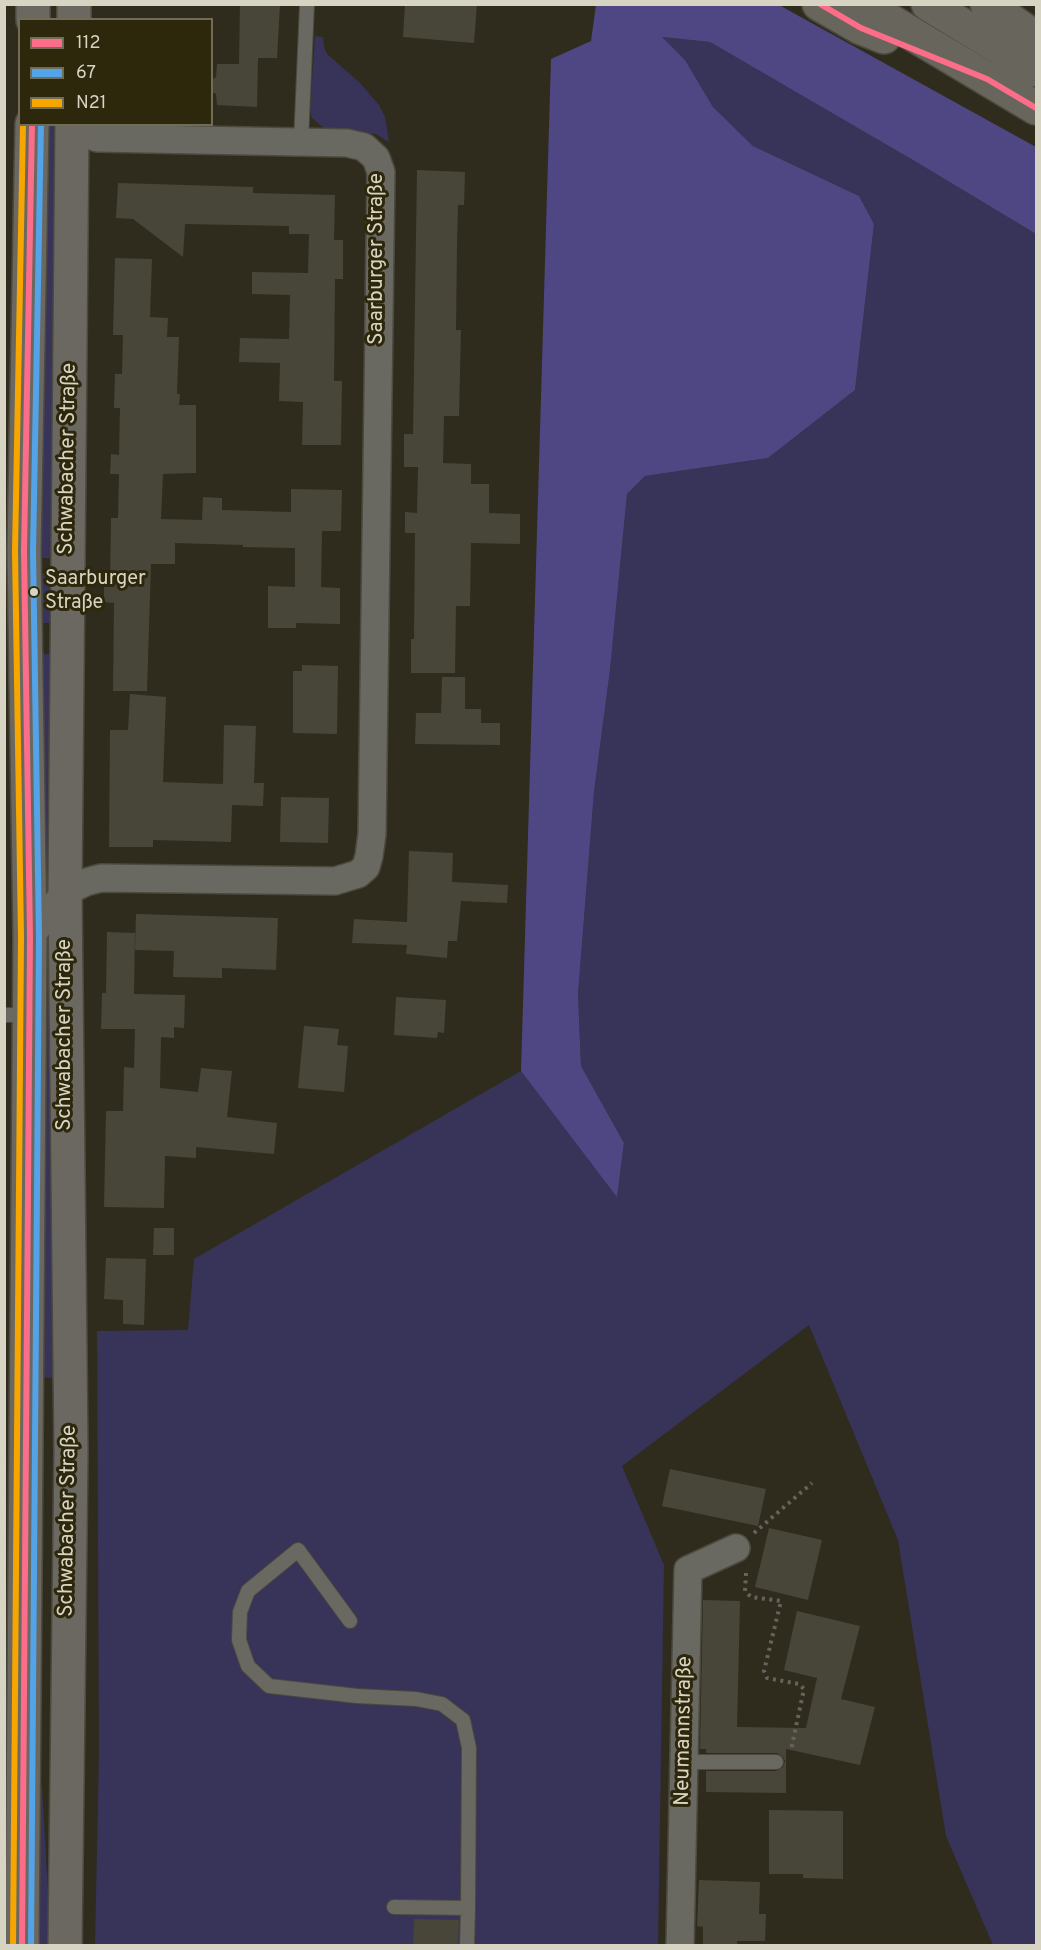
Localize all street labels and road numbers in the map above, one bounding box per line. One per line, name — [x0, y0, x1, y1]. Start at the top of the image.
street label: Saarburger Straße — [365, 173, 391, 345]
street label: Schwabacher Straße — [55, 363, 83, 555]
street label: Schwabacher Straße — [53, 939, 79, 1131]
street label: Schwabacher Straße — [55, 1425, 83, 1617]
street label: Neumannstraße — [671, 1656, 699, 1806]

